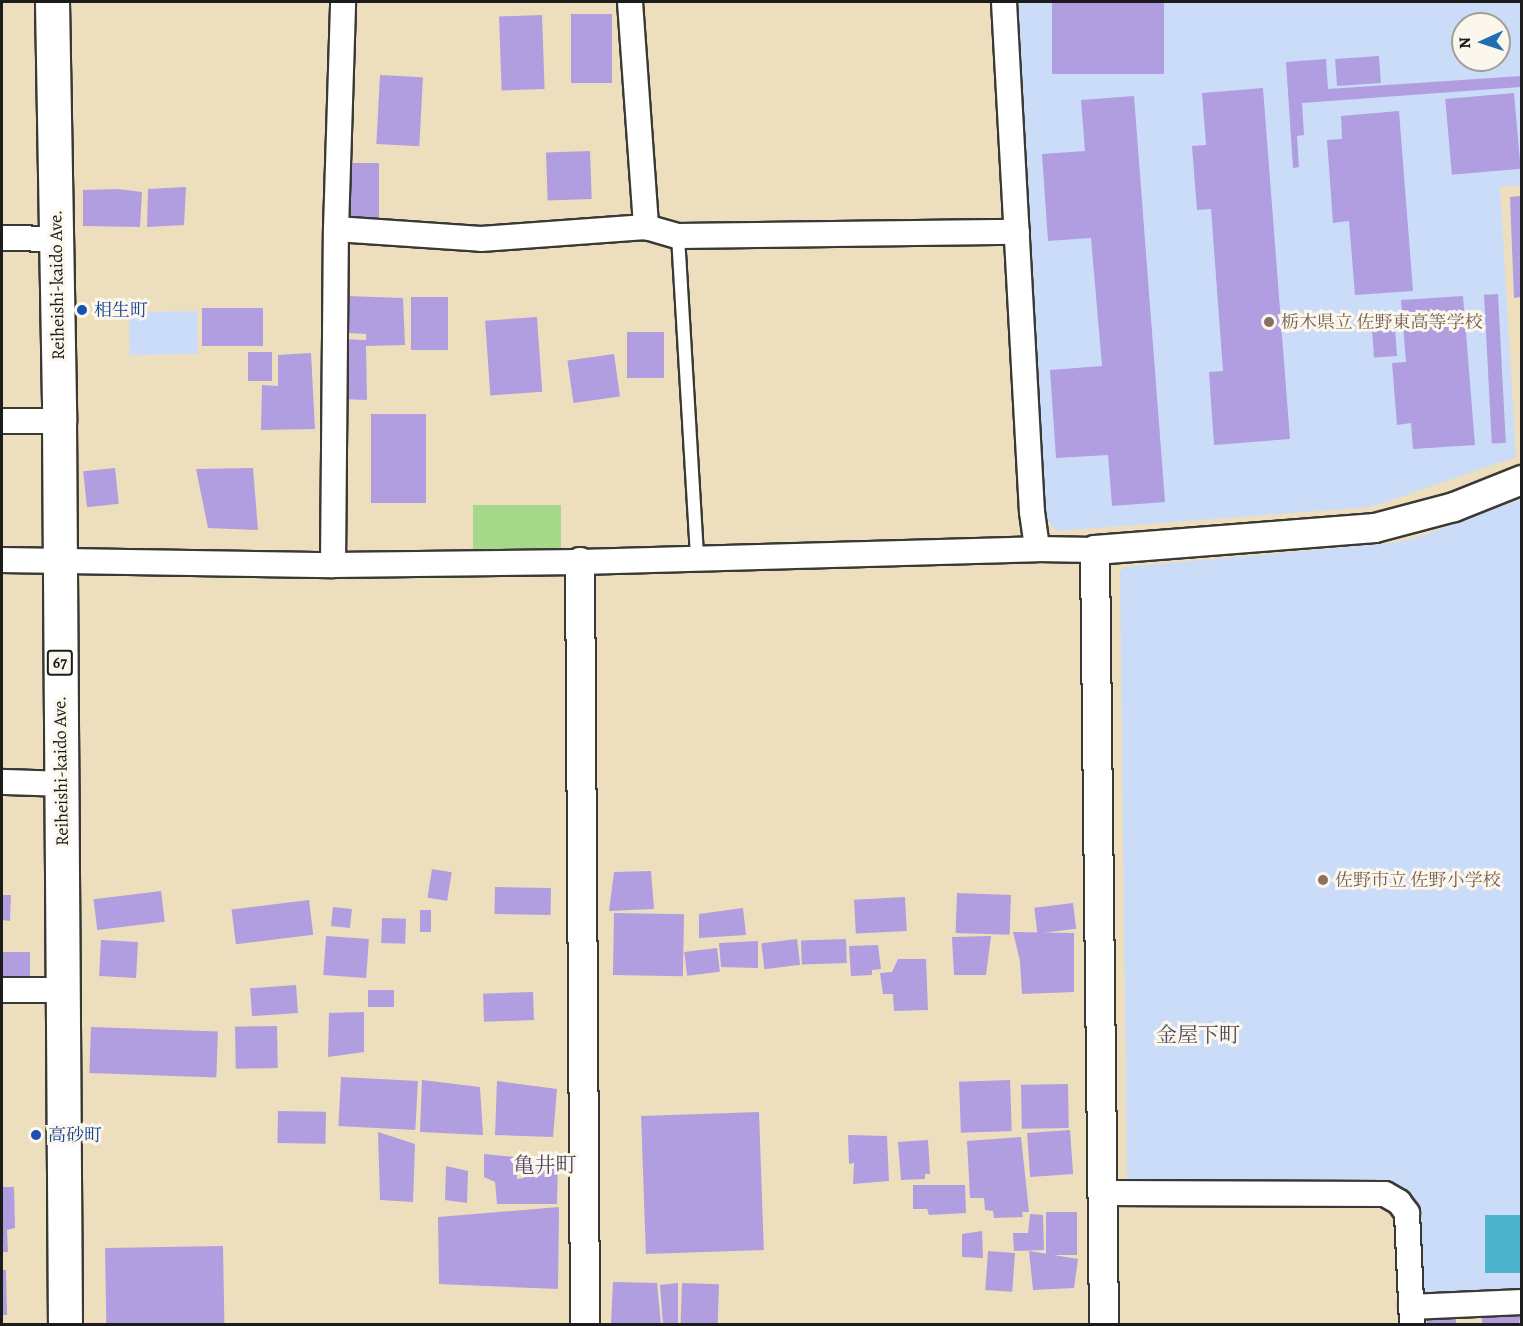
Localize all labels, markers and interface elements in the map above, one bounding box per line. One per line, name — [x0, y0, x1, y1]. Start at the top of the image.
north arrow — [1451, 12, 1511, 72]
text: N — [1454, 36, 1476, 49]
street label: Reiheishi-kaido Ave. — [45, 210, 69, 360]
place label: 相生町 — [94, 299, 148, 321]
marker: 相生町 — [75, 303, 89, 317]
place label: 栃木県立 佐野東高等学校 — [1281, 311, 1483, 333]
marker: 栃木県立 佐野東高等学校 — [1262, 315, 1276, 329]
road number: 67 — [46, 650, 74, 676]
street label: Reiheishi-kaido Ave. — [49, 696, 73, 846]
place label: 佐野市立 佐野小学校 — [1335, 869, 1501, 891]
marker: 佐野市立 佐野小学校 — [1316, 873, 1330, 887]
district label: 金屋下町 — [1156, 1022, 1240, 1048]
place label: 高砂町 — [48, 1124, 102, 1146]
marker: 高砂町 — [29, 1128, 43, 1142]
district label: 亀井町 — [514, 1152, 576, 1178]

